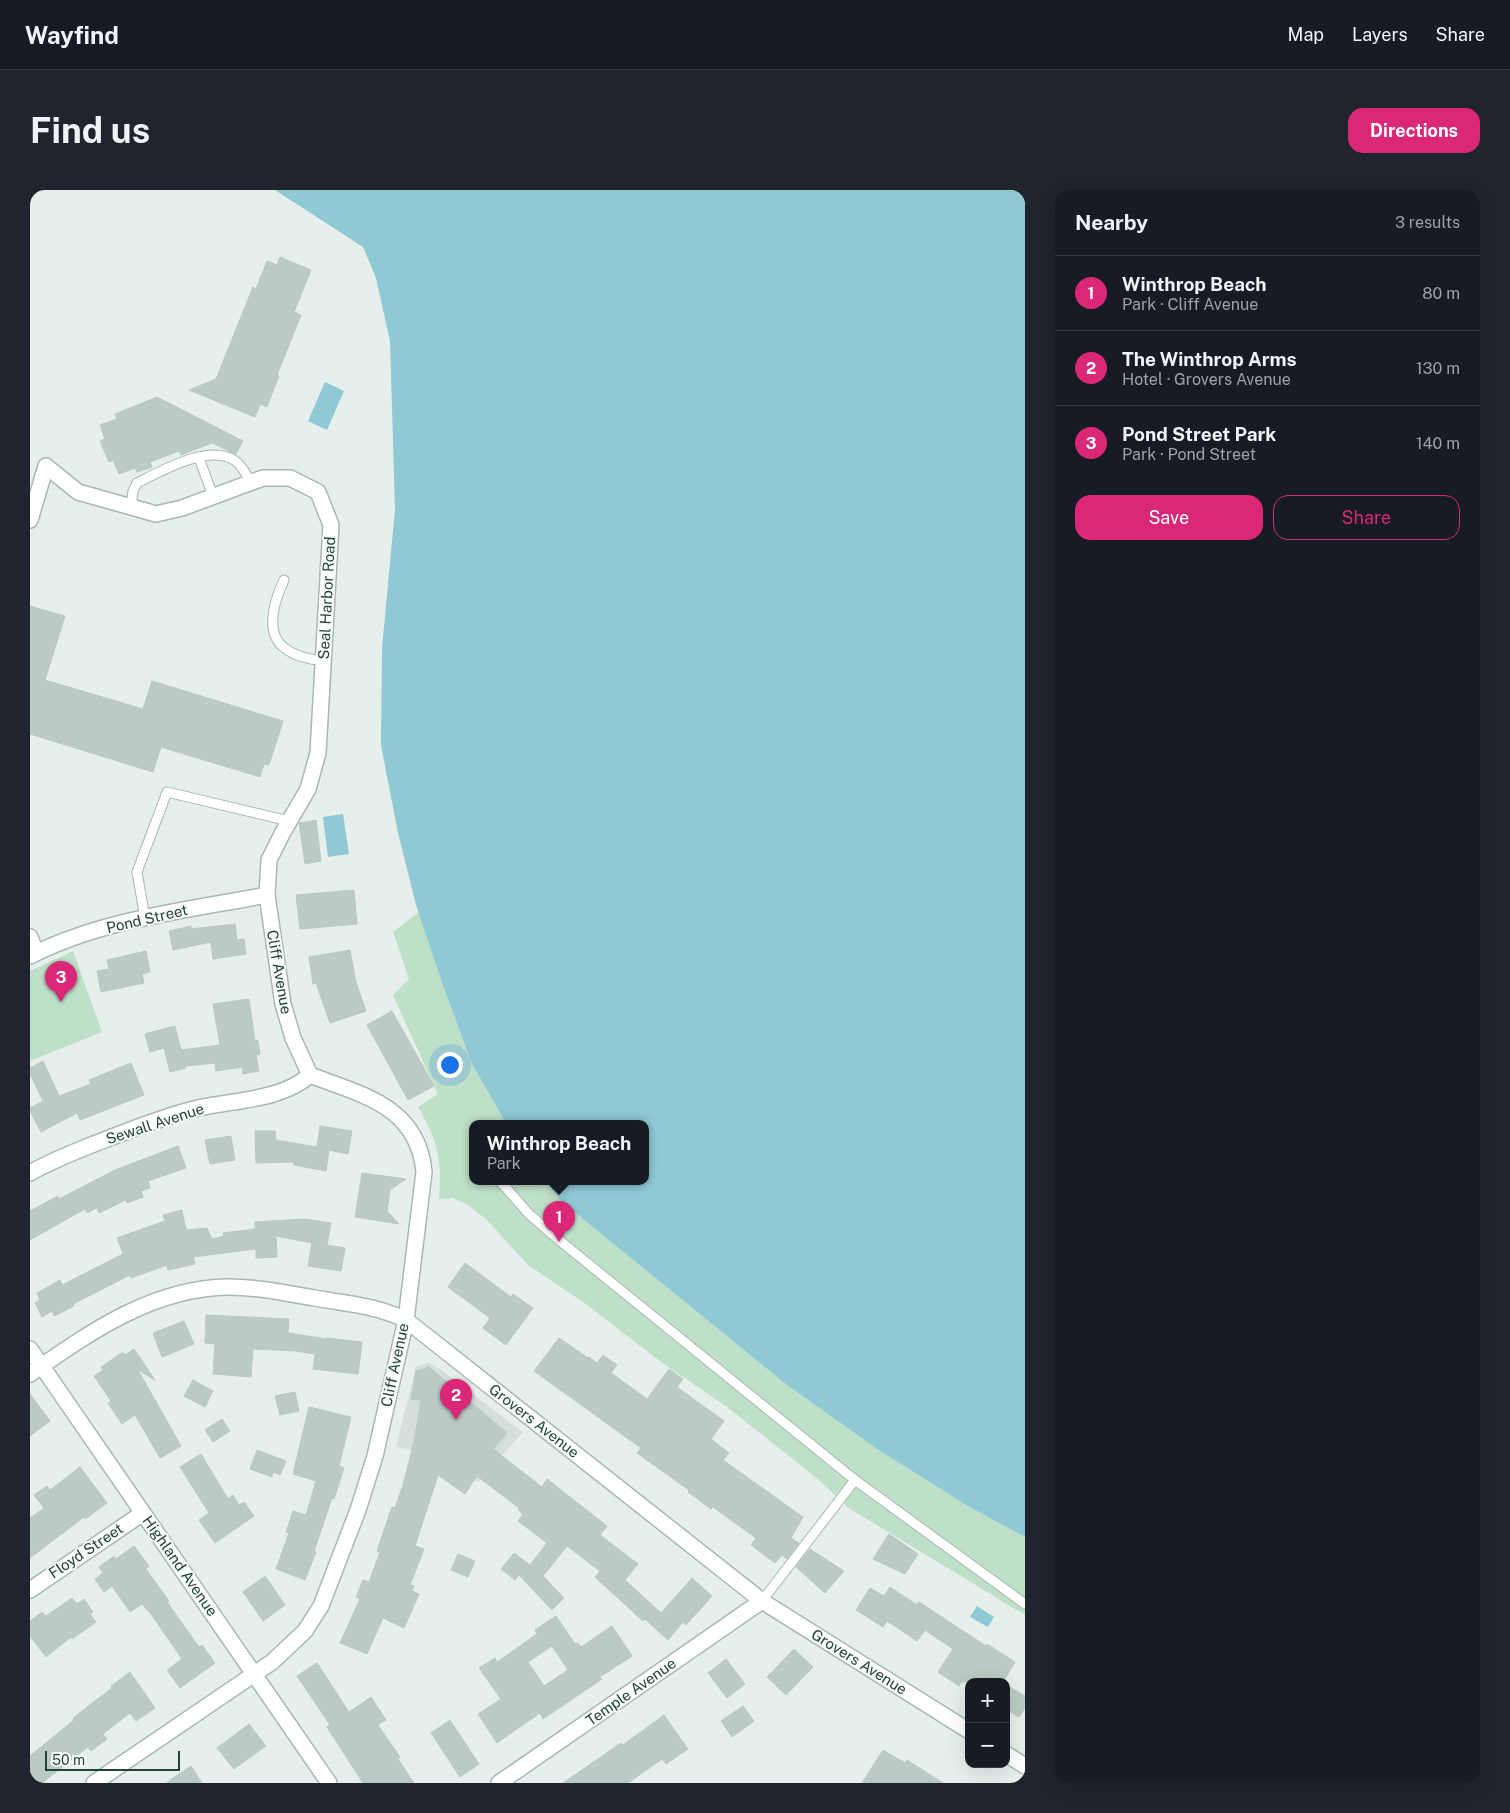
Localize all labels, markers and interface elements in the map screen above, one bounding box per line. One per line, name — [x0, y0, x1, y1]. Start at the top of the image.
text: Wayfind — [25, 21, 119, 49]
text: Map — [1288, 24, 1324, 45]
text: Layers — [1352, 24, 1408, 45]
text: Share — [1436, 24, 1485, 45]
button: Directions — [1348, 108, 1480, 153]
text: Find us — [30, 110, 150, 151]
text: Nearby — [1075, 210, 1148, 235]
text: 3 results — [1395, 213, 1460, 232]
text: Winthrop Beach — [1122, 273, 1267, 295]
text: 1 — [1088, 284, 1094, 303]
text: 80 m — [1422, 284, 1460, 303]
text: Park · Cliff Avenue — [1122, 295, 1258, 314]
text: The Winthrop Arms — [1122, 348, 1297, 370]
text: 2 — [1086, 359, 1096, 378]
text: 130 m — [1416, 359, 1460, 378]
text: Hotel · Grovers Avenue — [1122, 370, 1291, 389]
text: Pond Street Park — [1122, 423, 1276, 445]
text: 3 — [1086, 434, 1096, 453]
text: 140 m — [1416, 434, 1460, 453]
text: Park · Pond Street — [1122, 445, 1256, 464]
button: Save — [1075, 495, 1263, 540]
button: Share — [1273, 495, 1460, 540]
street label: Seal Harbor Road — [315, 536, 338, 660]
street label: Pond Street — [105, 901, 189, 936]
street label: Cliff Avenue — [264, 928, 295, 1015]
pin: 3 — [45, 961, 77, 1002]
your location — [437, 1052, 463, 1078]
street label: Sewall Avenue — [104, 1100, 206, 1147]
popup — [469, 1120, 649, 1185]
text: Winthrop Beach — [487, 1132, 631, 1154]
text: Park — [487, 1154, 521, 1173]
pin: 1 — [543, 1201, 575, 1242]
street label: Cliff Avenue — [377, 1321, 412, 1408]
pin: 2 — [440, 1379, 472, 1420]
street label: Grovers Avenue — [486, 1380, 583, 1461]
street label: Highland Avenue — [139, 1512, 221, 1619]
street label: Floyd Street — [45, 1519, 126, 1582]
street label: Grovers Avenue — [808, 1625, 910, 1698]
street label: Temple Avenue — [582, 1654, 679, 1729]
map controls — [965, 1678, 1010, 1768]
button: + — [965, 1678, 1010, 1723]
button: − — [965, 1723, 1010, 1768]
scale bar — [45, 1748, 180, 1771]
text: 50 m — [52, 1752, 85, 1768]

